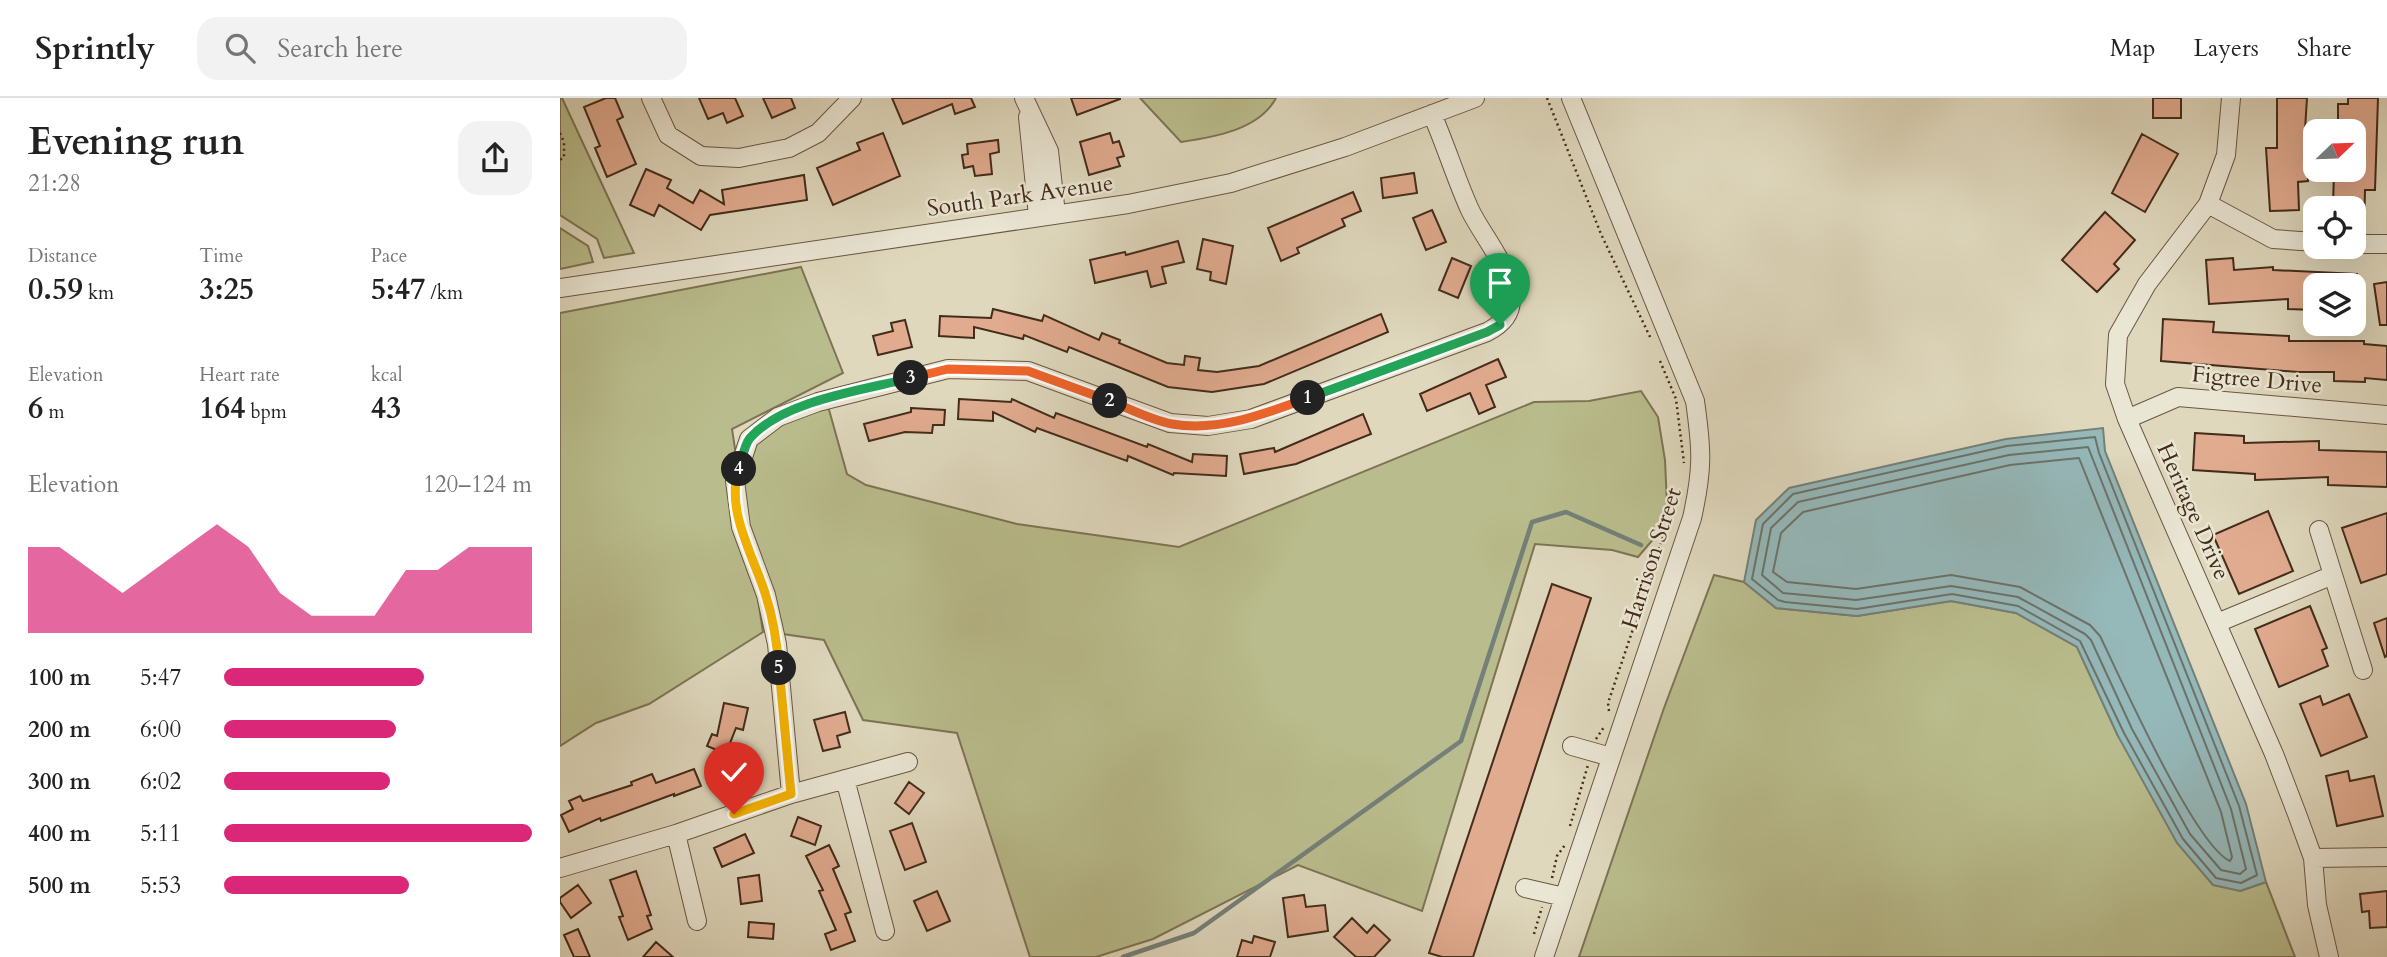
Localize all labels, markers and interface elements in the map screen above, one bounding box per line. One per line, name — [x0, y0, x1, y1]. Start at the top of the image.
search box — [197, 17, 687, 80]
text: Sprintly — [35, 26, 155, 71]
icon: search — [221, 29, 259, 67]
text: Search here — [277, 31, 403, 66]
text: Map — [2110, 32, 2156, 65]
text: Layers — [2194, 32, 2259, 65]
text: Share — [2297, 32, 2352, 65]
text: Evening run — [28, 116, 244, 168]
north arrow — [2303, 119, 2366, 182]
map controls — [2303, 119, 2366, 336]
button: share — [458, 121, 532, 195]
street label: South Park Avenue — [925, 167, 1115, 224]
text: 21:28 — [28, 168, 81, 199]
button: locate — [2303, 196, 2366, 259]
text: Distance — [28, 243, 97, 269]
text: Time — [199, 243, 243, 269]
text: Pace — [371, 243, 407, 269]
pin — [1470, 253, 1530, 325]
icon: arrive — [1481, 264, 1519, 302]
text: 0.59 — [28, 269, 83, 310]
text: 3:25 — [199, 269, 254, 310]
text: 5:47 — [371, 269, 425, 310]
button: layers — [2303, 273, 2366, 336]
text: km — [83, 280, 114, 306]
text: /km — [425, 280, 463, 306]
street label: Figtree Drive — [2190, 358, 2323, 401]
pin: 3 — [894, 360, 928, 396]
text: Elevation — [28, 362, 103, 388]
text: Heart rate — [199, 362, 280, 388]
text: kcal — [371, 362, 403, 388]
text: 3 — [906, 364, 915, 390]
pin: 1 — [1290, 380, 1326, 416]
pin: 2 — [1092, 384, 1128, 418]
text: 1 — [1303, 384, 1312, 410]
text: 2 — [1105, 387, 1114, 413]
text: 6 — [28, 388, 43, 429]
text: 164 — [199, 388, 245, 429]
text: 43 — [371, 388, 401, 429]
text: m — [43, 399, 65, 425]
text: bpm — [245, 399, 287, 425]
street label: Heritage Drive — [2150, 438, 2238, 585]
pin: 4 — [722, 452, 756, 486]
text: 4 — [734, 455, 743, 481]
text: Elevation — [28, 469, 119, 500]
text: 120–124 m — [423, 469, 532, 500]
street label: Harrison Street — [1614, 483, 1689, 633]
pin: 5 — [762, 650, 796, 686]
text: 5 — [774, 654, 783, 680]
text: 100 m — [28, 662, 91, 693]
text: 5:47 — [140, 662, 181, 693]
text: 200 m — [28, 714, 91, 745]
text: 6:00 — [140, 714, 181, 745]
pin — [704, 742, 764, 814]
icon: check — [715, 753, 753, 791]
text: 300 m — [28, 766, 91, 797]
text: 6:02 — [140, 766, 181, 797]
text: 400 m — [28, 818, 91, 849]
text: 5:11 — [140, 818, 181, 849]
text: 500 m — [28, 870, 91, 901]
text: 5:53 — [140, 870, 181, 901]

